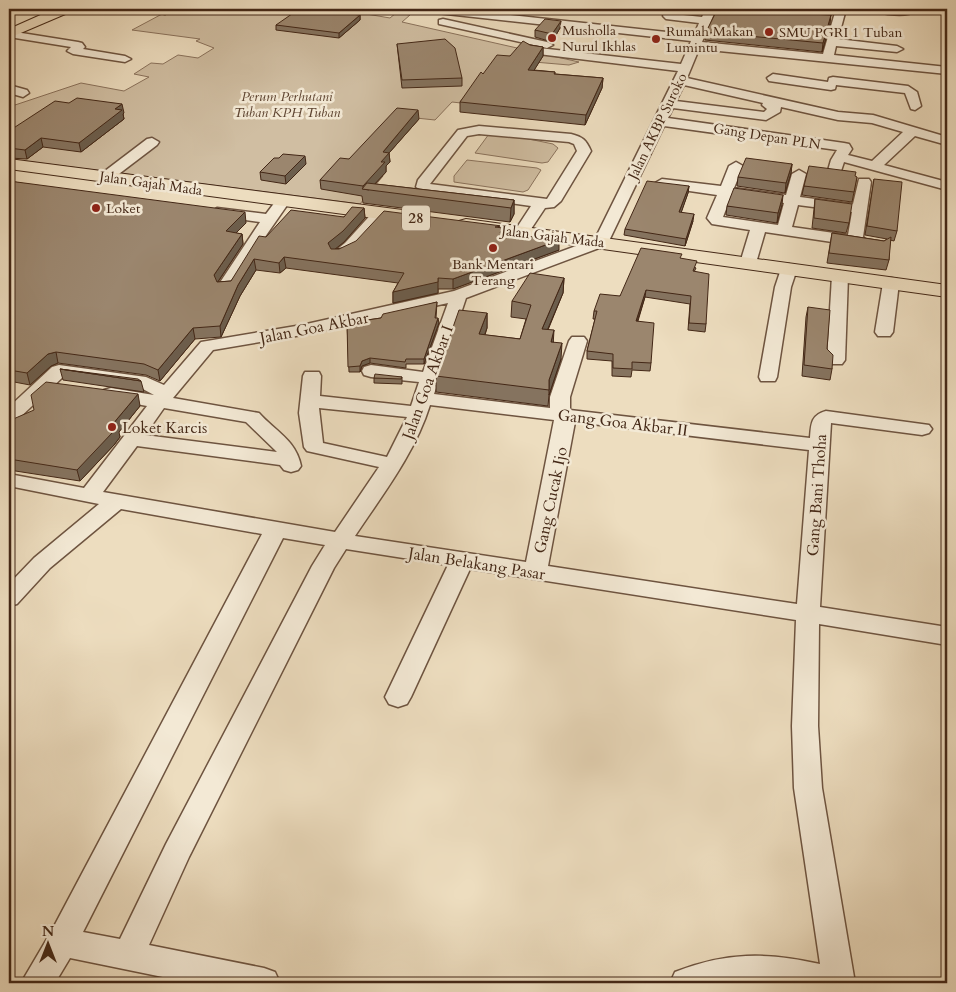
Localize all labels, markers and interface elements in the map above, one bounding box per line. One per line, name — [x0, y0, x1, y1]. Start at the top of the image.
place label: Musholla Nurul Ikhlas — [562, 21, 636, 56]
place label: Rumah Makan Lumintu — [666, 22, 753, 57]
place label: SMU PGRI 1 Tuban — [779, 23, 902, 42]
marker: SMU PGRI 1 Tuban — [763, 26, 775, 38]
marker: Musholla Nurul Ikhlas — [546, 32, 558, 44]
marker: Rumah Makan Lumintu — [650, 33, 662, 45]
street label: Jalan AKBP Suroko — [623, 69, 692, 185]
park label: Perum Perhutani Tuban KPH Tuban — [234, 87, 341, 122]
street label: Gang Depan PLN — [712, 119, 822, 154]
street label: Jalan Gajah Mada — [96, 167, 203, 200]
place label: Loket — [106, 199, 141, 218]
marker: Loket — [90, 202, 102, 214]
road number: 28 — [402, 206, 430, 230]
street label: Jalan Gajah Mada — [498, 221, 605, 252]
marker: Bank Mentari Terang — [487, 242, 499, 254]
place label: Bank Mentari Terang — [452, 255, 534, 290]
street label: Jalan Goa Akbar — [256, 307, 371, 350]
street label: Jalan Goa Akbar I — [396, 322, 459, 444]
street label: Gang Goa Akbar II — [557, 404, 689, 442]
place label: Loket Karcis — [122, 417, 207, 439]
marker: Loket Karcis — [106, 421, 118, 433]
street label: Gang Bani Thoha — [802, 433, 832, 557]
street label: Gang Cucak Ijo — [529, 444, 573, 556]
street label: Jalan Belakang Pasar — [405, 542, 547, 586]
north arrow — [22, 920, 72, 970]
text: N — [42, 922, 54, 941]

